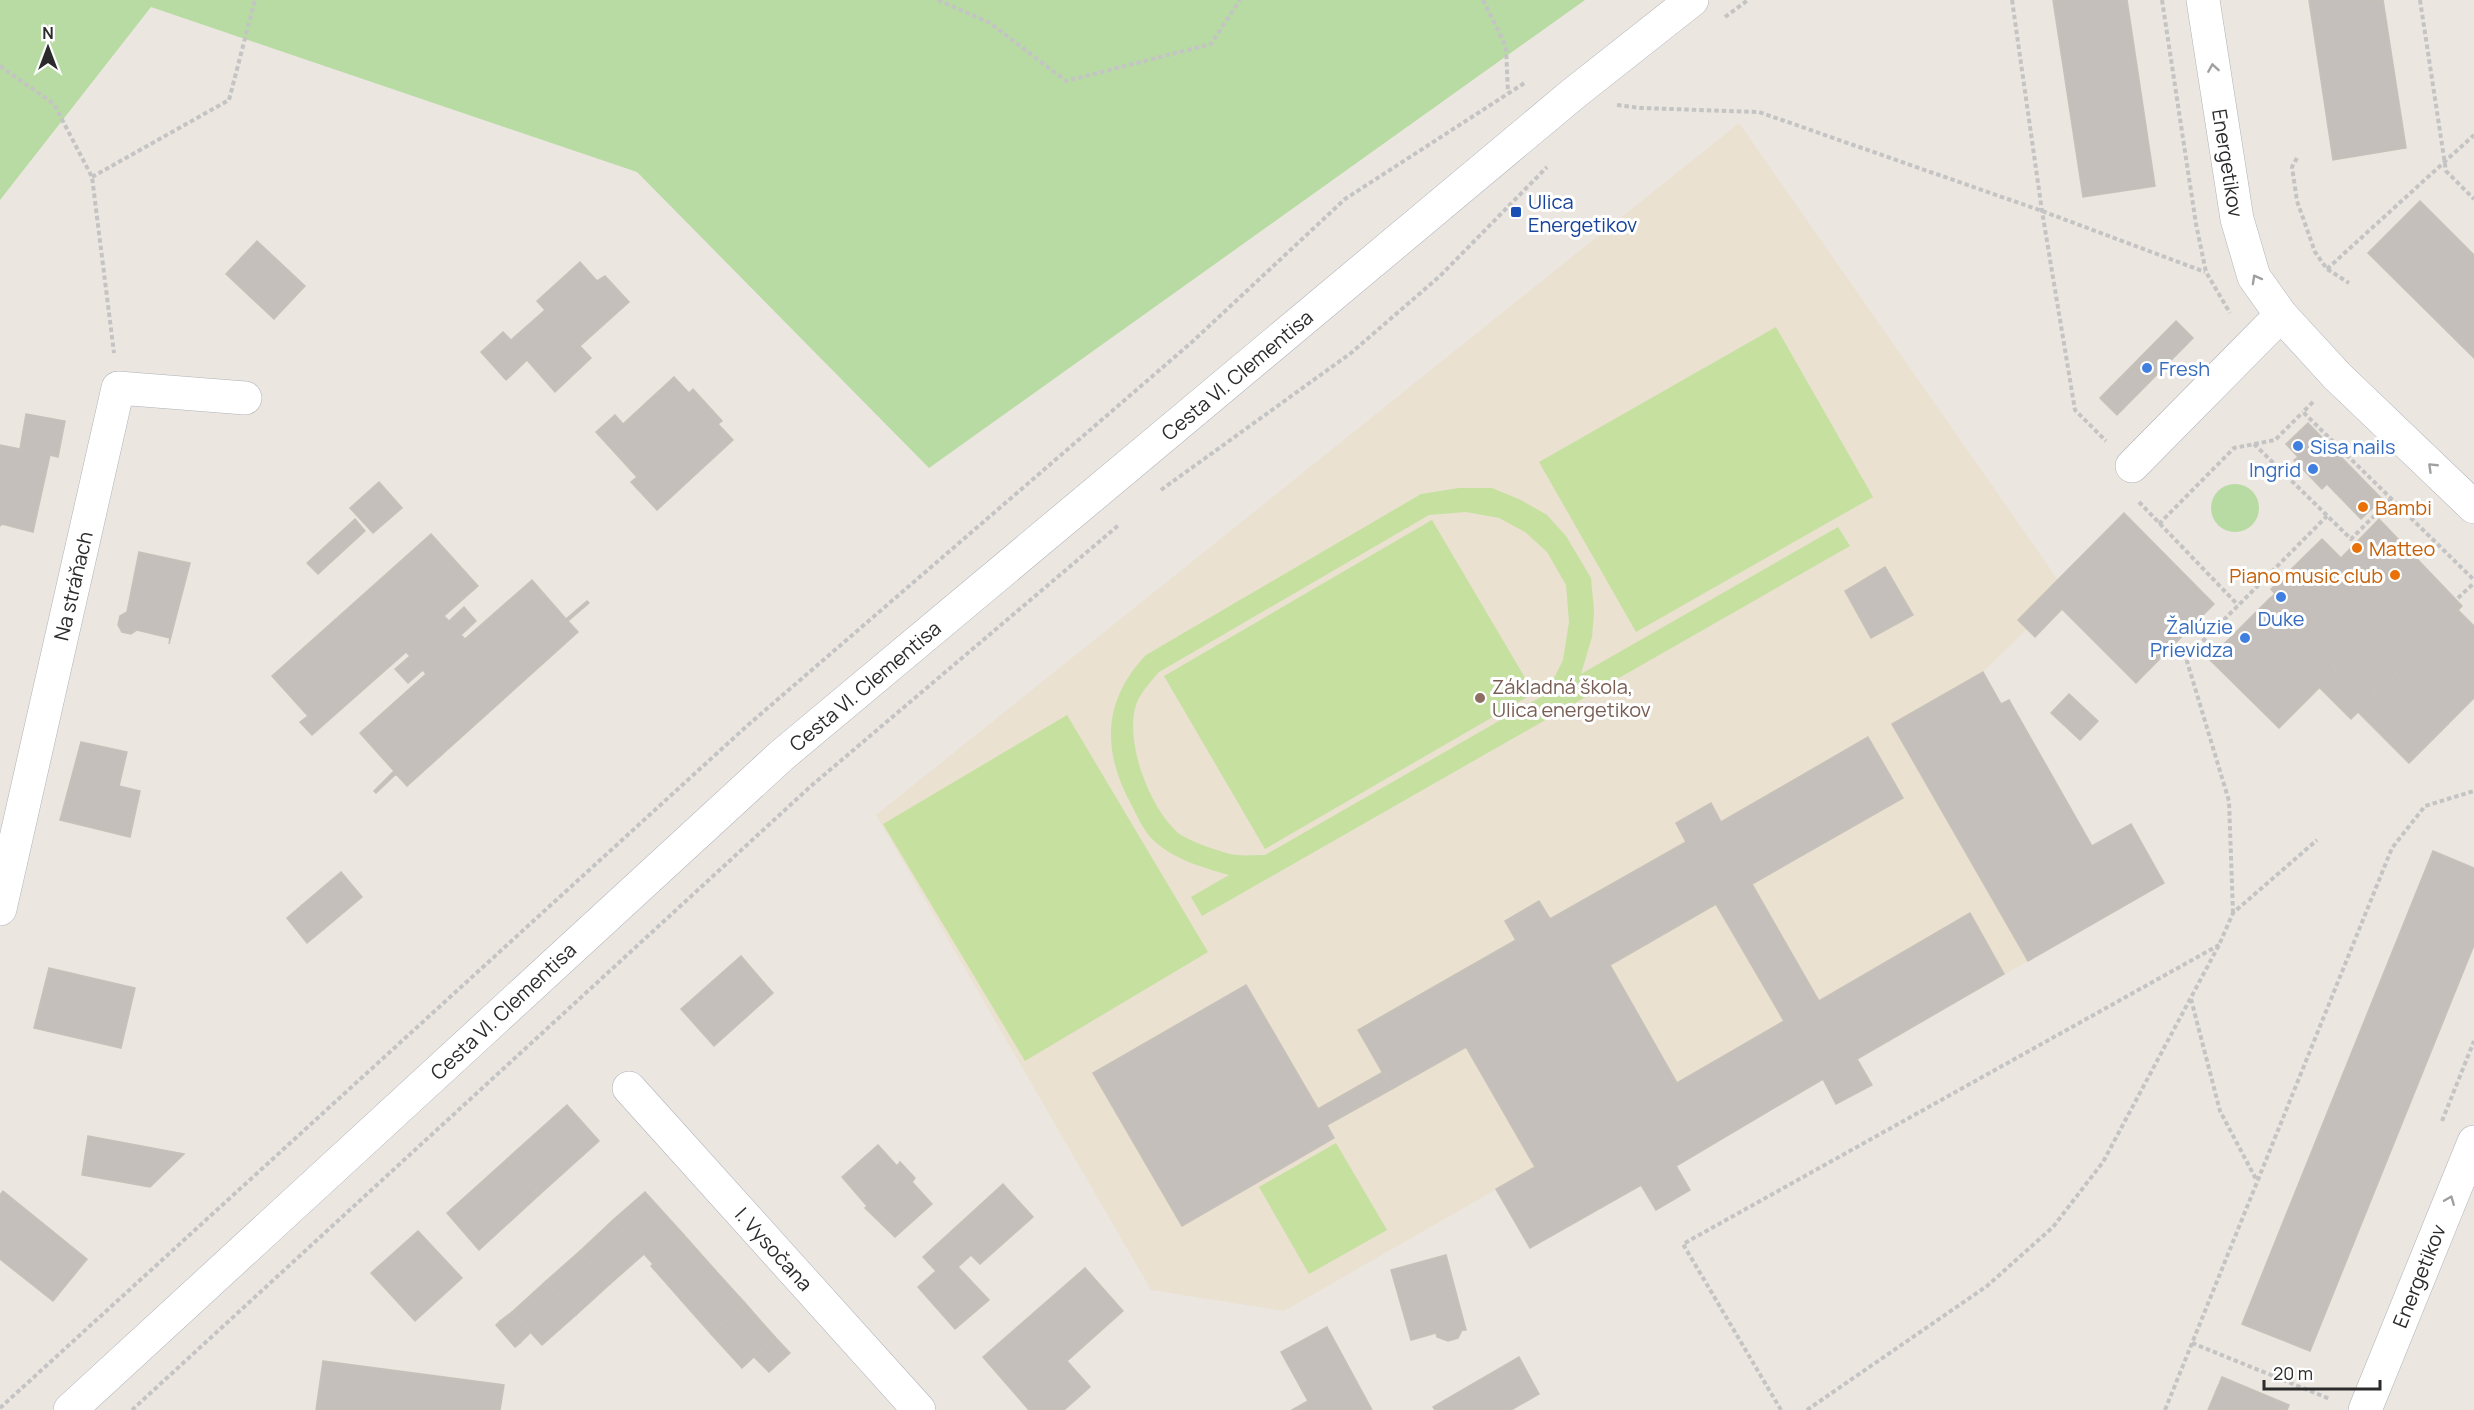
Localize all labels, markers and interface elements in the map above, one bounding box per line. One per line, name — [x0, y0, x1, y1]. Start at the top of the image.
north arrow — [18, 18, 78, 78]
text: N — [42, 22, 54, 44]
one-way arrow — [2208, 63, 2220, 73]
street label: Energetikov — [2206, 107, 2250, 219]
place label: Ulica Energetikov — [1528, 188, 1637, 238]
marker: Ulica Energetikov — [1509, 205, 1523, 219]
one-way arrow — [2252, 274, 2263, 285]
street label: Cesta Vl. Clementisa — [1156, 304, 1318, 446]
place label: Fresh — [2159, 355, 2210, 382]
marker: Fresh — [2140, 361, 2154, 375]
place label: Sisa nails — [2310, 433, 2395, 460]
marker: Sisa nails — [2291, 439, 2305, 453]
place label: Ingrid — [2249, 456, 2301, 483]
marker: Ingrid — [2306, 462, 2320, 476]
one-way arrow — [2428, 463, 2439, 474]
place label: Bambi — [2375, 494, 2432, 521]
marker: Bambi — [2356, 500, 2370, 514]
street label: Na stráňach — [47, 529, 99, 643]
place label: Matteo — [2369, 535, 2435, 562]
marker: Matteo — [2350, 541, 2364, 555]
place label: Piano music club — [2229, 562, 2383, 589]
marker: Piano music club — [2388, 568, 2402, 582]
marker: Duke — [2274, 590, 2288, 604]
place label: Duke — [2258, 605, 2304, 632]
place label: Žalúzie Prievidza — [2150, 613, 2233, 663]
street label: Cesta Vl. Clementisa — [784, 615, 946, 757]
marker: Žalúzie Prievidza — [2238, 631, 2252, 645]
place label: Základná škola, Ulica energetikov — [1492, 673, 1651, 723]
marker: Základná škola, Ulica energetikov — [1473, 691, 1487, 705]
street label: Cesta Vl. Clementisa — [424, 936, 582, 1086]
one-way arrow — [2443, 1195, 2455, 1206]
street label: I. Vysočana — [729, 1201, 819, 1297]
street label: Energetikov — [2386, 1220, 2452, 1332]
scale bar — [2264, 1353, 2380, 1391]
text: 20 m — [2273, 1361, 2313, 1385]

